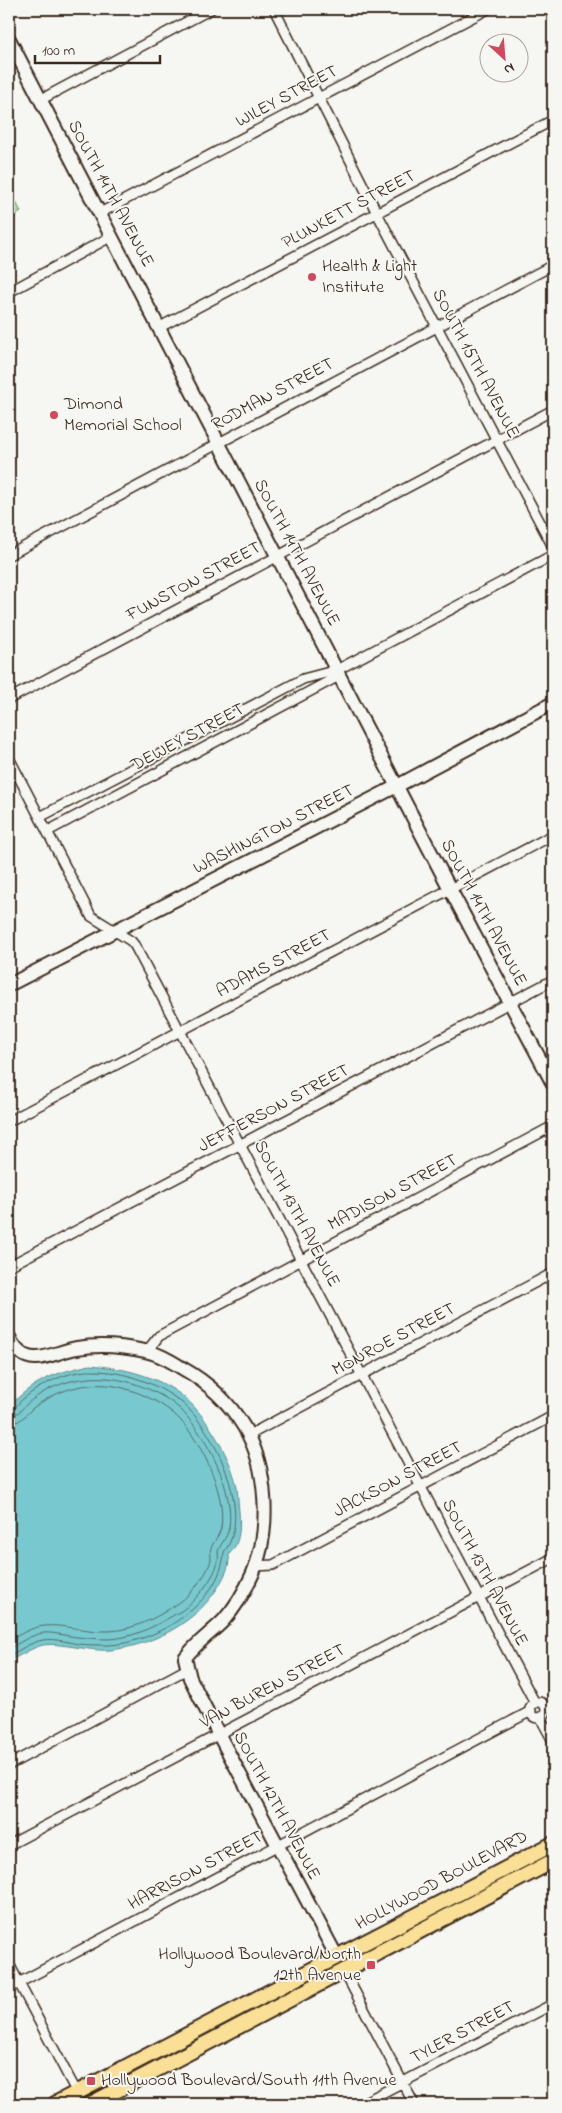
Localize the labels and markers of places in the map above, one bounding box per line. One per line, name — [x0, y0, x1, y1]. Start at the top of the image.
place label: Health & Light Institute — [322, 254, 417, 301]
marker: Health & Light Institute — [306, 271, 318, 283]
place label: Dimond Memorial School — [63, 392, 182, 439]
marker: Dimond Memorial School — [48, 409, 60, 421]
place label: Hollywood Boulevard/North 12th Avenue — [158, 1942, 362, 1989]
marker: Hollywood Boulevard/North 12th Avenue — [365, 1959, 377, 1971]
place label: Hollywood Boulevard/South 11th Avenue — [101, 2068, 398, 2094]
marker: Hollywood Boulevard/South 11th Avenue — [85, 2075, 97, 2087]

